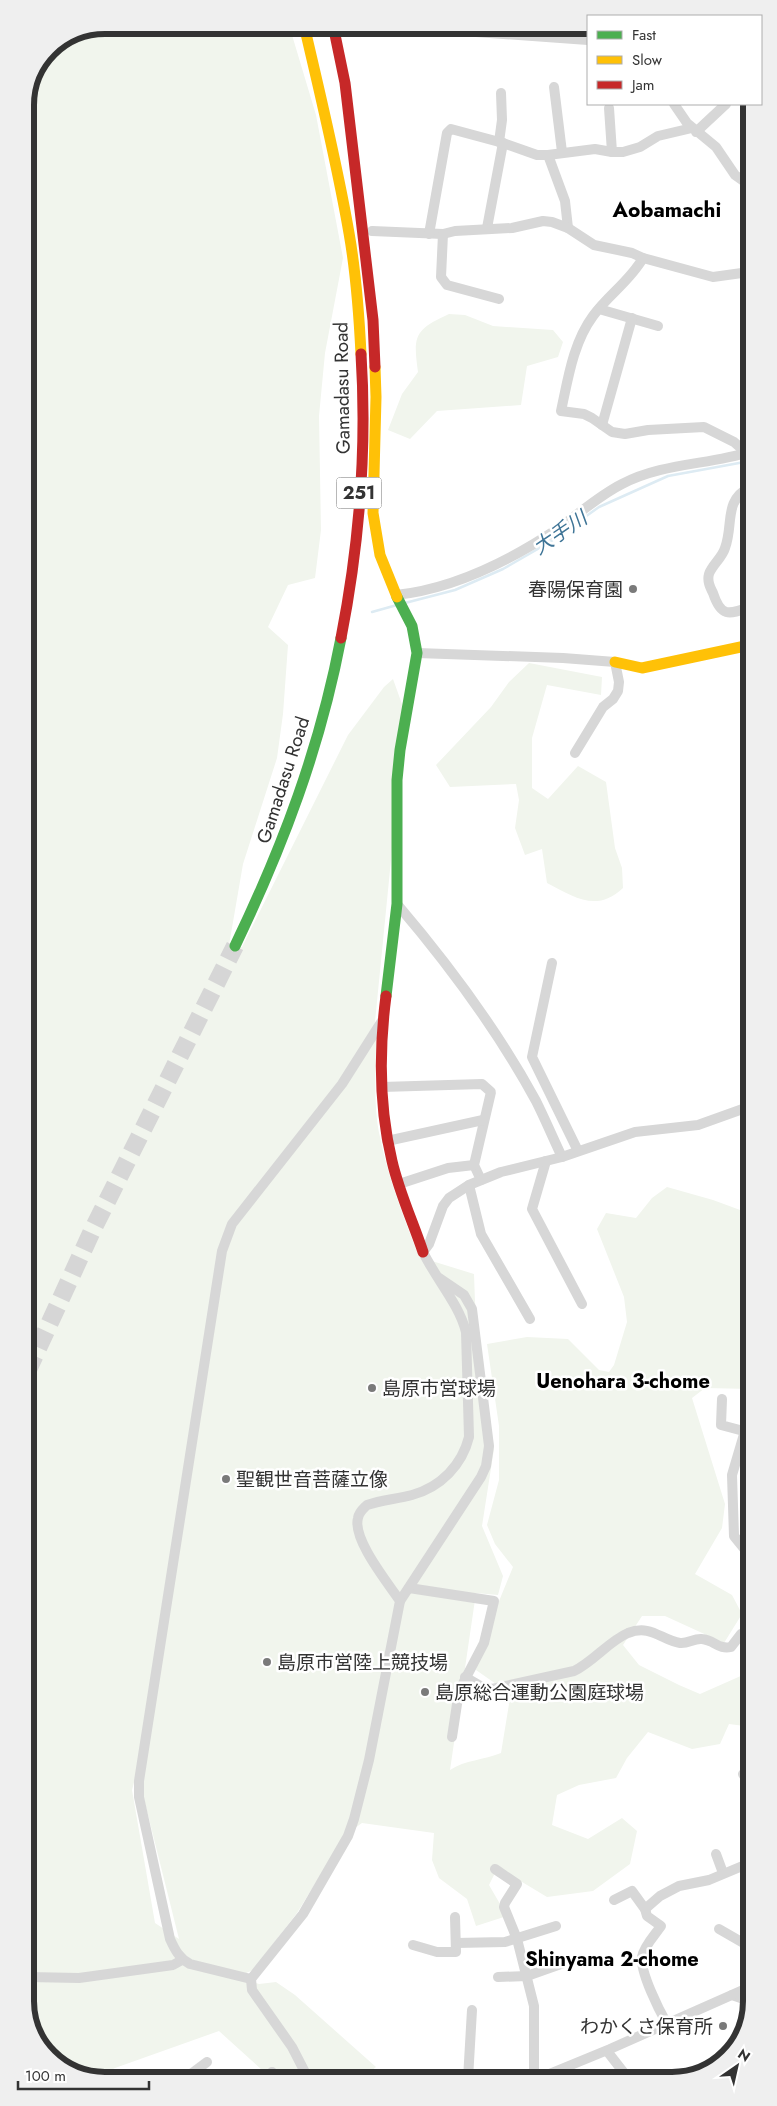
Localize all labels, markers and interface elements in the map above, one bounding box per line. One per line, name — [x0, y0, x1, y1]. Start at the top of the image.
legend — [587, 15, 762, 105]
text: Fast — [632, 24, 656, 46]
text: Slow — [632, 49, 663, 71]
text: Jam — [630, 74, 655, 96]
district label: Aobamachi — [612, 195, 721, 225]
street label: Gamadasu Road — [327, 322, 357, 454]
road number: 251 — [336, 478, 382, 508]
water label: 大手川 — [527, 503, 595, 562]
place label: 春陽保育園 — [528, 576, 623, 603]
marker: 春陽保育園 — [627, 583, 639, 595]
street label: Gamadasu Road — [250, 713, 316, 847]
district label: Uenohara 3-chome — [536, 1367, 710, 1396]
place label: 島原市営球場 — [382, 1375, 496, 1402]
marker: 島原市営球場 — [366, 1382, 378, 1394]
place label: 聖観世音菩薩立像 — [236, 1466, 388, 1493]
marker: 聖観世音菩薩立像 — [220, 1473, 232, 1485]
place label: 島原市営陸上競技場 — [277, 1649, 448, 1676]
marker: 島原市営陸上競技場 — [261, 1656, 273, 1668]
place label: 島原総合運動公園庭球場 — [435, 1679, 644, 1706]
marker: 島原総合運動公園庭球場 — [419, 1686, 431, 1698]
district label: Shinyama 2-chome — [525, 1945, 699, 1974]
place label: わかくさ保育所 — [580, 2013, 713, 2040]
marker: わかくさ保育所 — [717, 2020, 729, 2032]
north arrow — [712, 2041, 762, 2091]
text: N — [734, 2044, 754, 2067]
scale bar — [18, 2058, 149, 2090]
text: 100 m — [25, 2065, 66, 2087]

